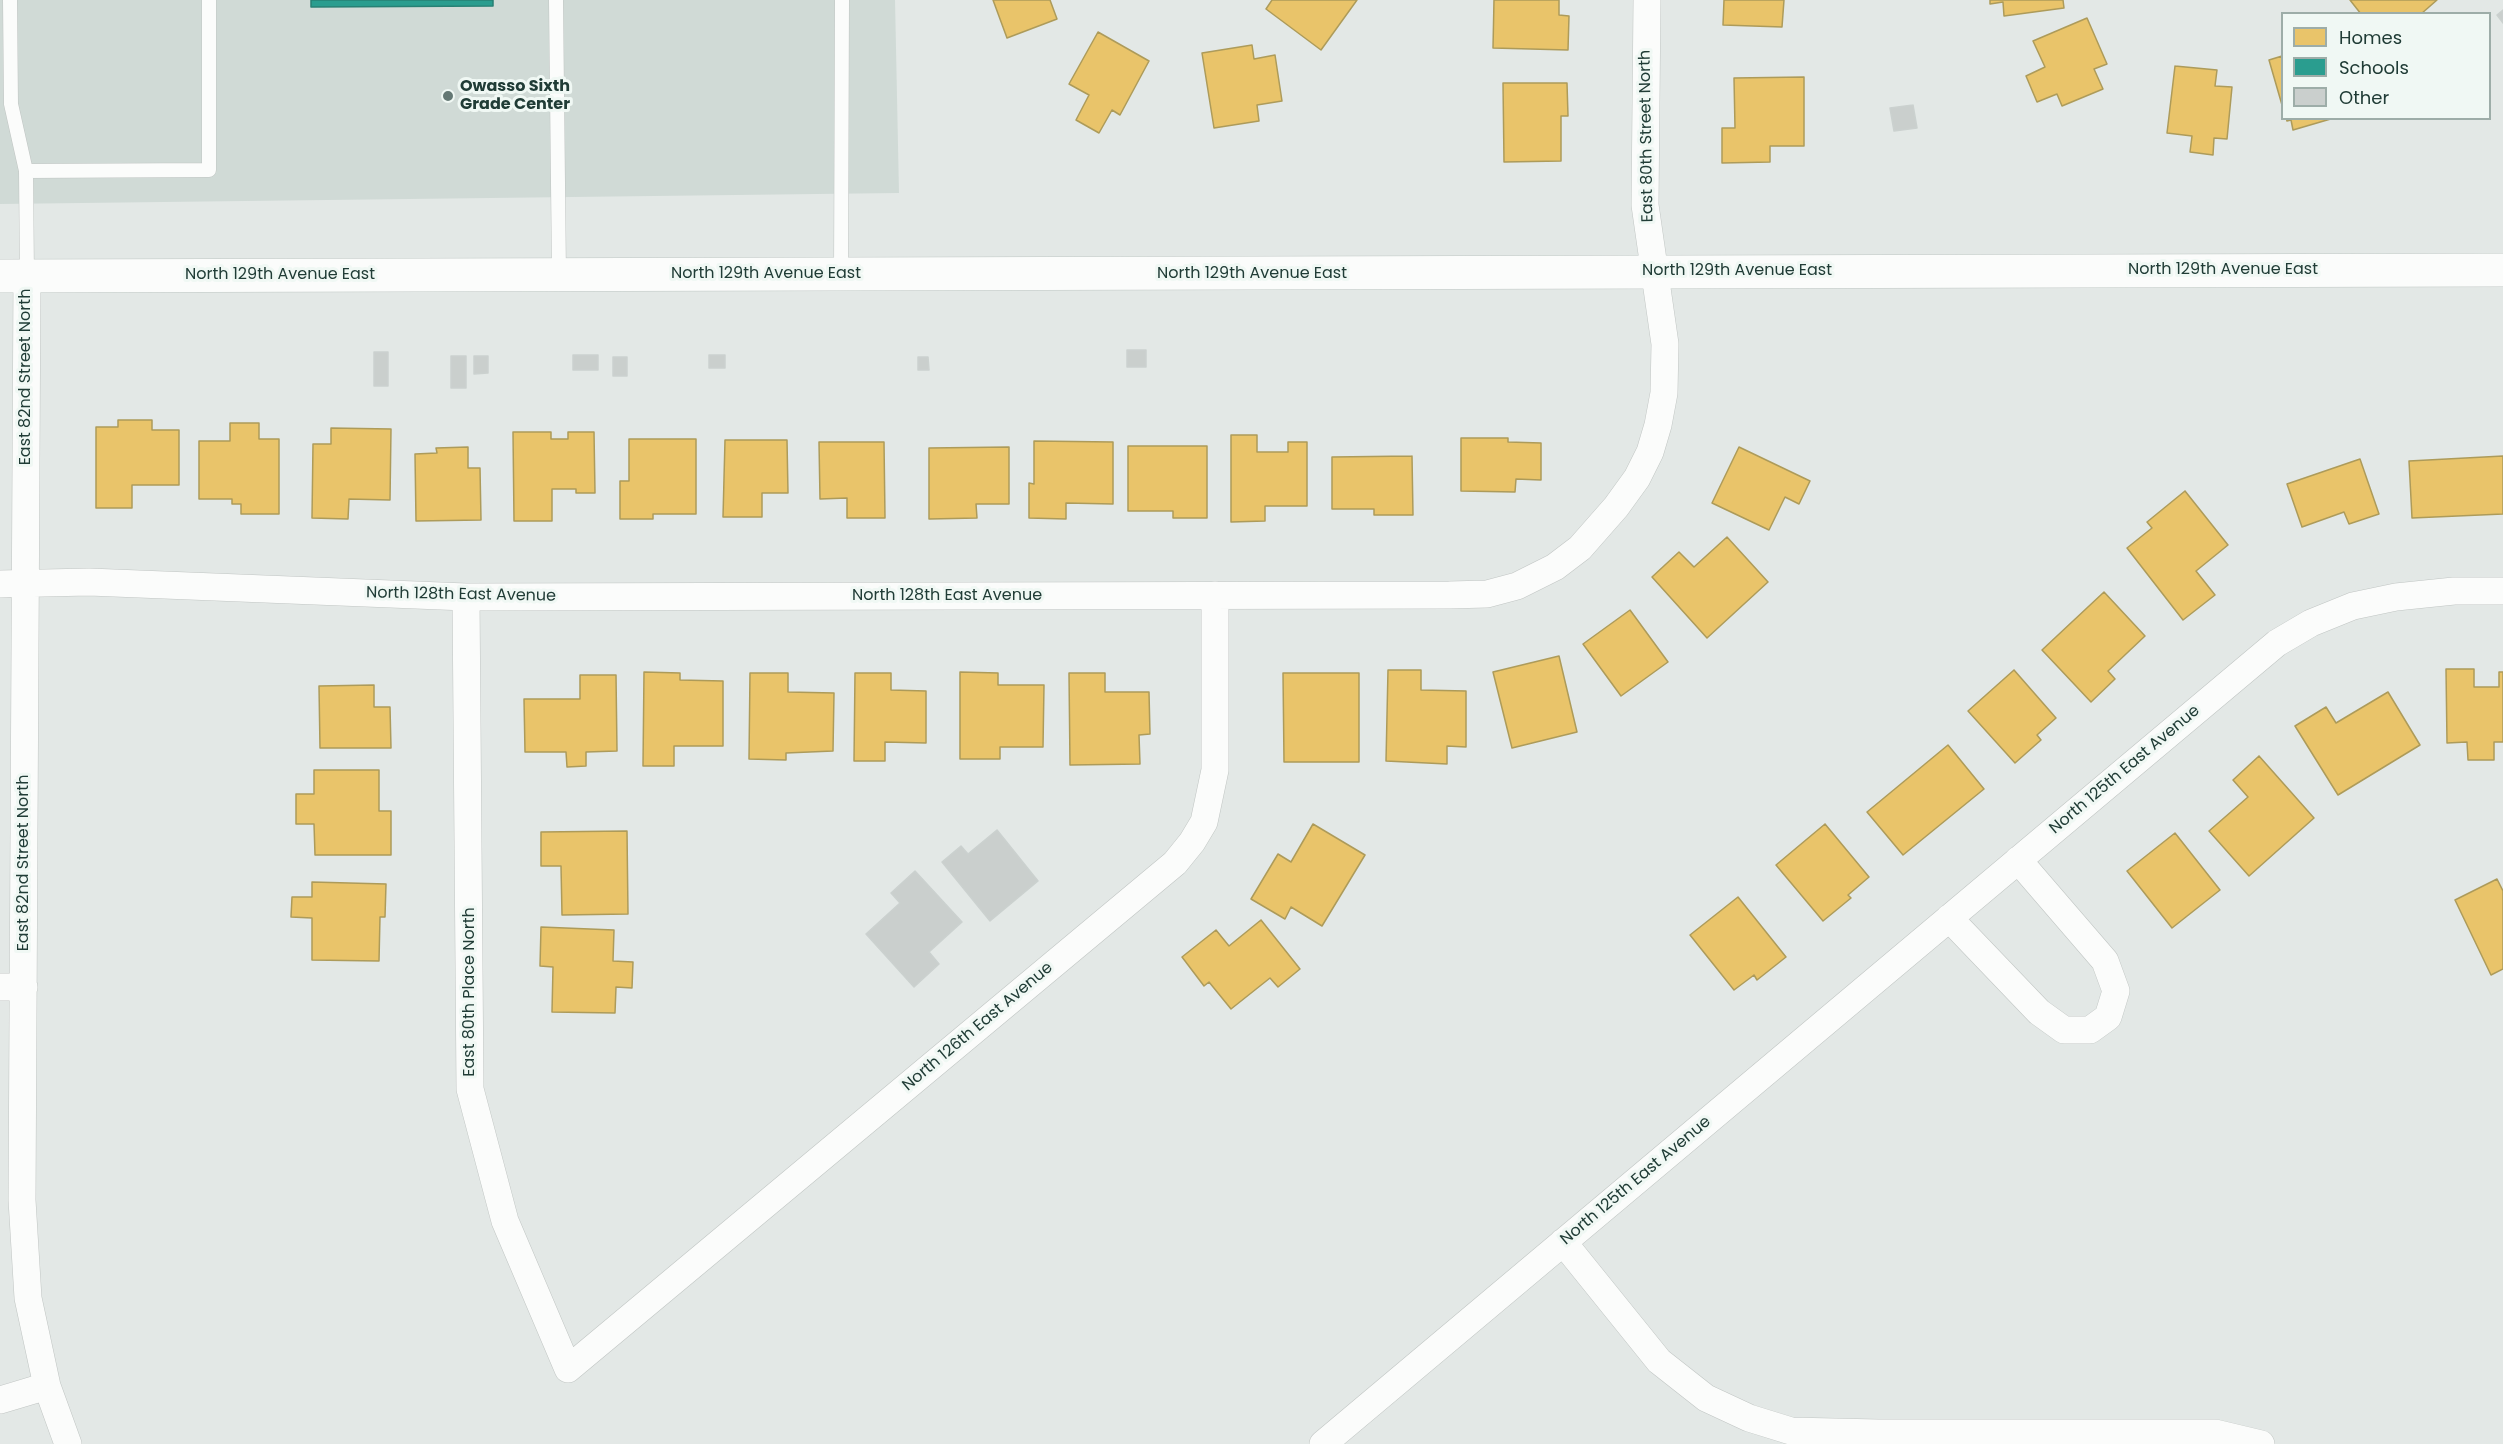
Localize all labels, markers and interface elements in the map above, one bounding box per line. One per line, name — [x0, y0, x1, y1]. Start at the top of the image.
legend — [2281, 12, 2491, 120]
text: Homes — [2339, 25, 2402, 50]
street label: East 80th Street North — [1636, 50, 1658, 222]
text: Schools — [2339, 55, 2409, 80]
place label: Owasso Sixth Grade Center — [460, 77, 570, 115]
text: Other — [2339, 85, 2389, 110]
marker: Owasso Sixth Grade Center — [441, 89, 455, 103]
street label: North 129th Avenue East — [2128, 260, 2318, 280]
street label: North 129th Avenue East — [1642, 261, 1832, 281]
street label: North 129th Avenue East — [671, 264, 861, 284]
street label: North 129th Avenue East — [1157, 264, 1347, 284]
street label: North 129th Avenue East — [185, 265, 375, 285]
street label: East 82nd Street North — [16, 289, 36, 465]
street label: North 128th East Avenue — [366, 584, 556, 606]
street label: North 128th East Avenue — [852, 586, 1042, 606]
street label: North 125th East Avenue — [2046, 702, 2204, 838]
street label: East 82nd Street North — [14, 775, 34, 951]
street label: East 80th Place North — [460, 907, 480, 1077]
street label: North 126th East Avenue — [899, 959, 1057, 1095]
street label: North 125th East Avenue — [1557, 1113, 1715, 1249]

